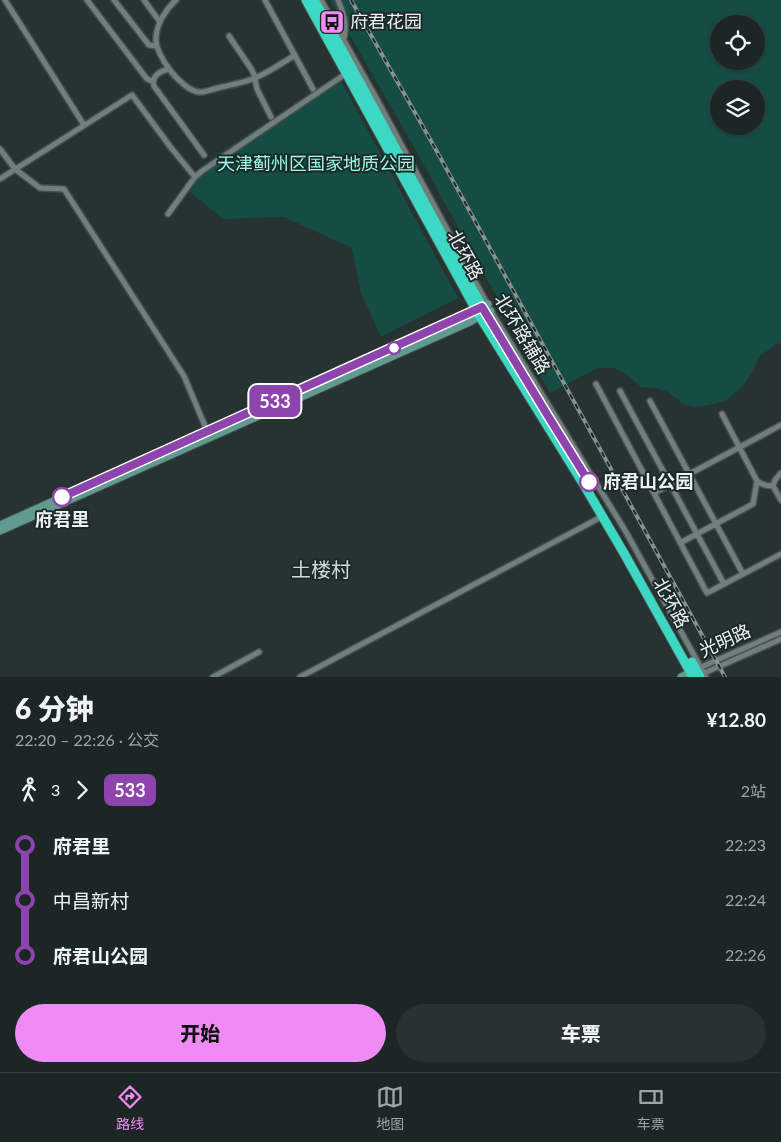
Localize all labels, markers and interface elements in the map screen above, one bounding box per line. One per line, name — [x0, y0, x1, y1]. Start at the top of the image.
bus stop icon: 府君花园 — [319, 9, 345, 35]
place label: 府君花园 — [350, 10, 422, 32]
map controls — [710, 15, 765, 135]
button: locate — [710, 15, 765, 70]
button: layers — [710, 80, 765, 135]
park label: 天津蓟州区国家地质公园 — [217, 152, 415, 174]
street label: 北环路 — [443, 226, 489, 283]
street label: 北环路辅路 — [490, 289, 555, 378]
unlabelled marker — [387, 341, 401, 355]
line badge: 533 — [246, 385, 304, 417]
text: 533 — [259, 390, 291, 412]
place label: 府君山公园 — [603, 470, 693, 492]
marker: 府君山公园 — [579, 472, 599, 492]
marker: 府君里 — [52, 487, 72, 507]
place label: 府君里 — [35, 508, 89, 530]
district label: 土楼村 — [291, 557, 351, 581]
street label: 北环路 — [649, 574, 695, 631]
street label: 光明路 — [695, 619, 754, 661]
text: 6 分钟 — [15, 691, 94, 725]
text: ¥12.80 — [706, 708, 766, 731]
text: 22:20 – 22:26 · 公交 — [15, 730, 159, 749]
icon: walk — [15, 776, 43, 804]
icon: forward — [68, 776, 96, 804]
text: 533 — [114, 779, 146, 801]
text: 3 — [51, 780, 60, 799]
text: 2站 — [741, 781, 766, 800]
text: 府君里 — [53, 834, 110, 857]
text: 22:23 — [725, 835, 766, 854]
text: 中昌新村 — [53, 889, 129, 912]
text: 22:24 — [725, 890, 766, 909]
text: 府君山公园 — [53, 944, 148, 967]
text: 22:26 — [725, 945, 766, 964]
button: 开始 — [15, 1004, 386, 1062]
button: 车票 — [396, 1004, 766, 1062]
tab: 路线 — [116, 1083, 144, 1133]
tab: 地图 — [376, 1083, 404, 1133]
tab: 车票 — [637, 1083, 665, 1133]

